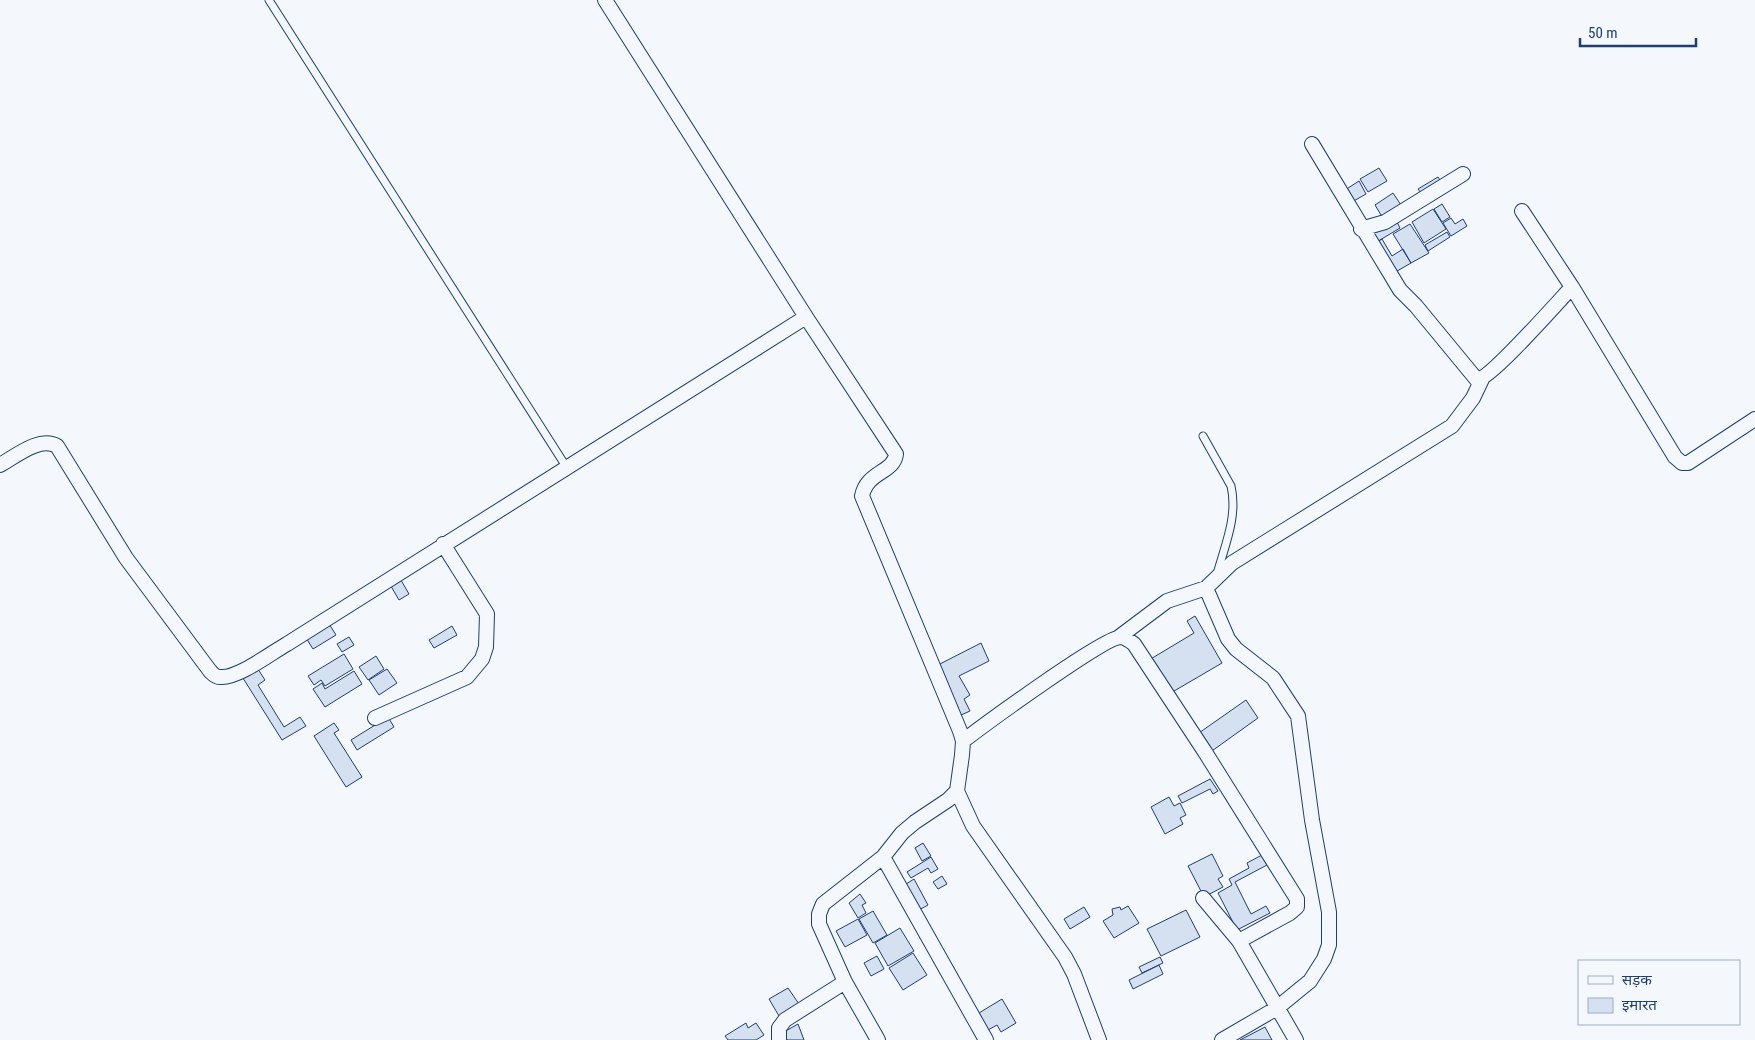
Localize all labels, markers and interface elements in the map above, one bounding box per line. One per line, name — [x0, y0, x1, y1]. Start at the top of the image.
scale bar — [1580, 15, 1696, 47]
text: 50 m — [1588, 24, 1618, 42]
legend — [1578, 960, 1740, 1025]
text: सड़क — [1622, 971, 1652, 989]
text: इमारत — [1622, 996, 1657, 1014]

